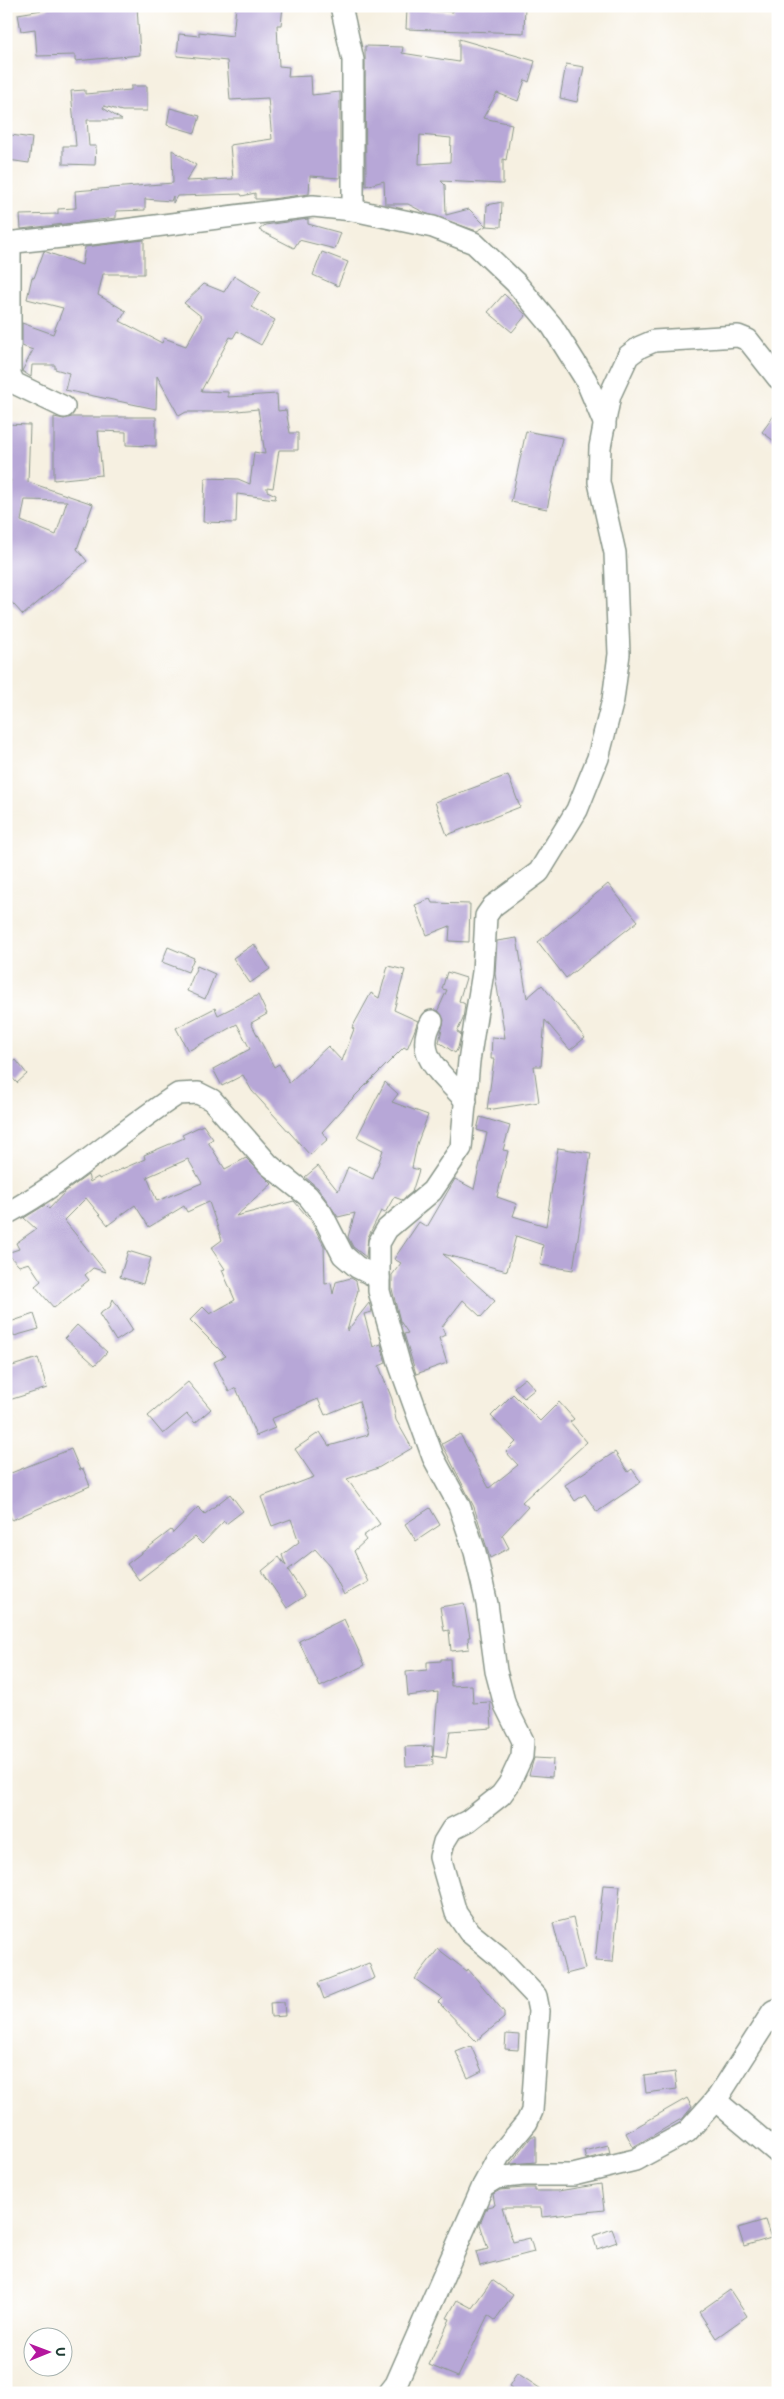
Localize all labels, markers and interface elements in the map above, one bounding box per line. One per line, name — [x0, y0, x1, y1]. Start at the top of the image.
north arrow — [22, 2326, 72, 2376]
text: U — [52, 2347, 69, 2357]

